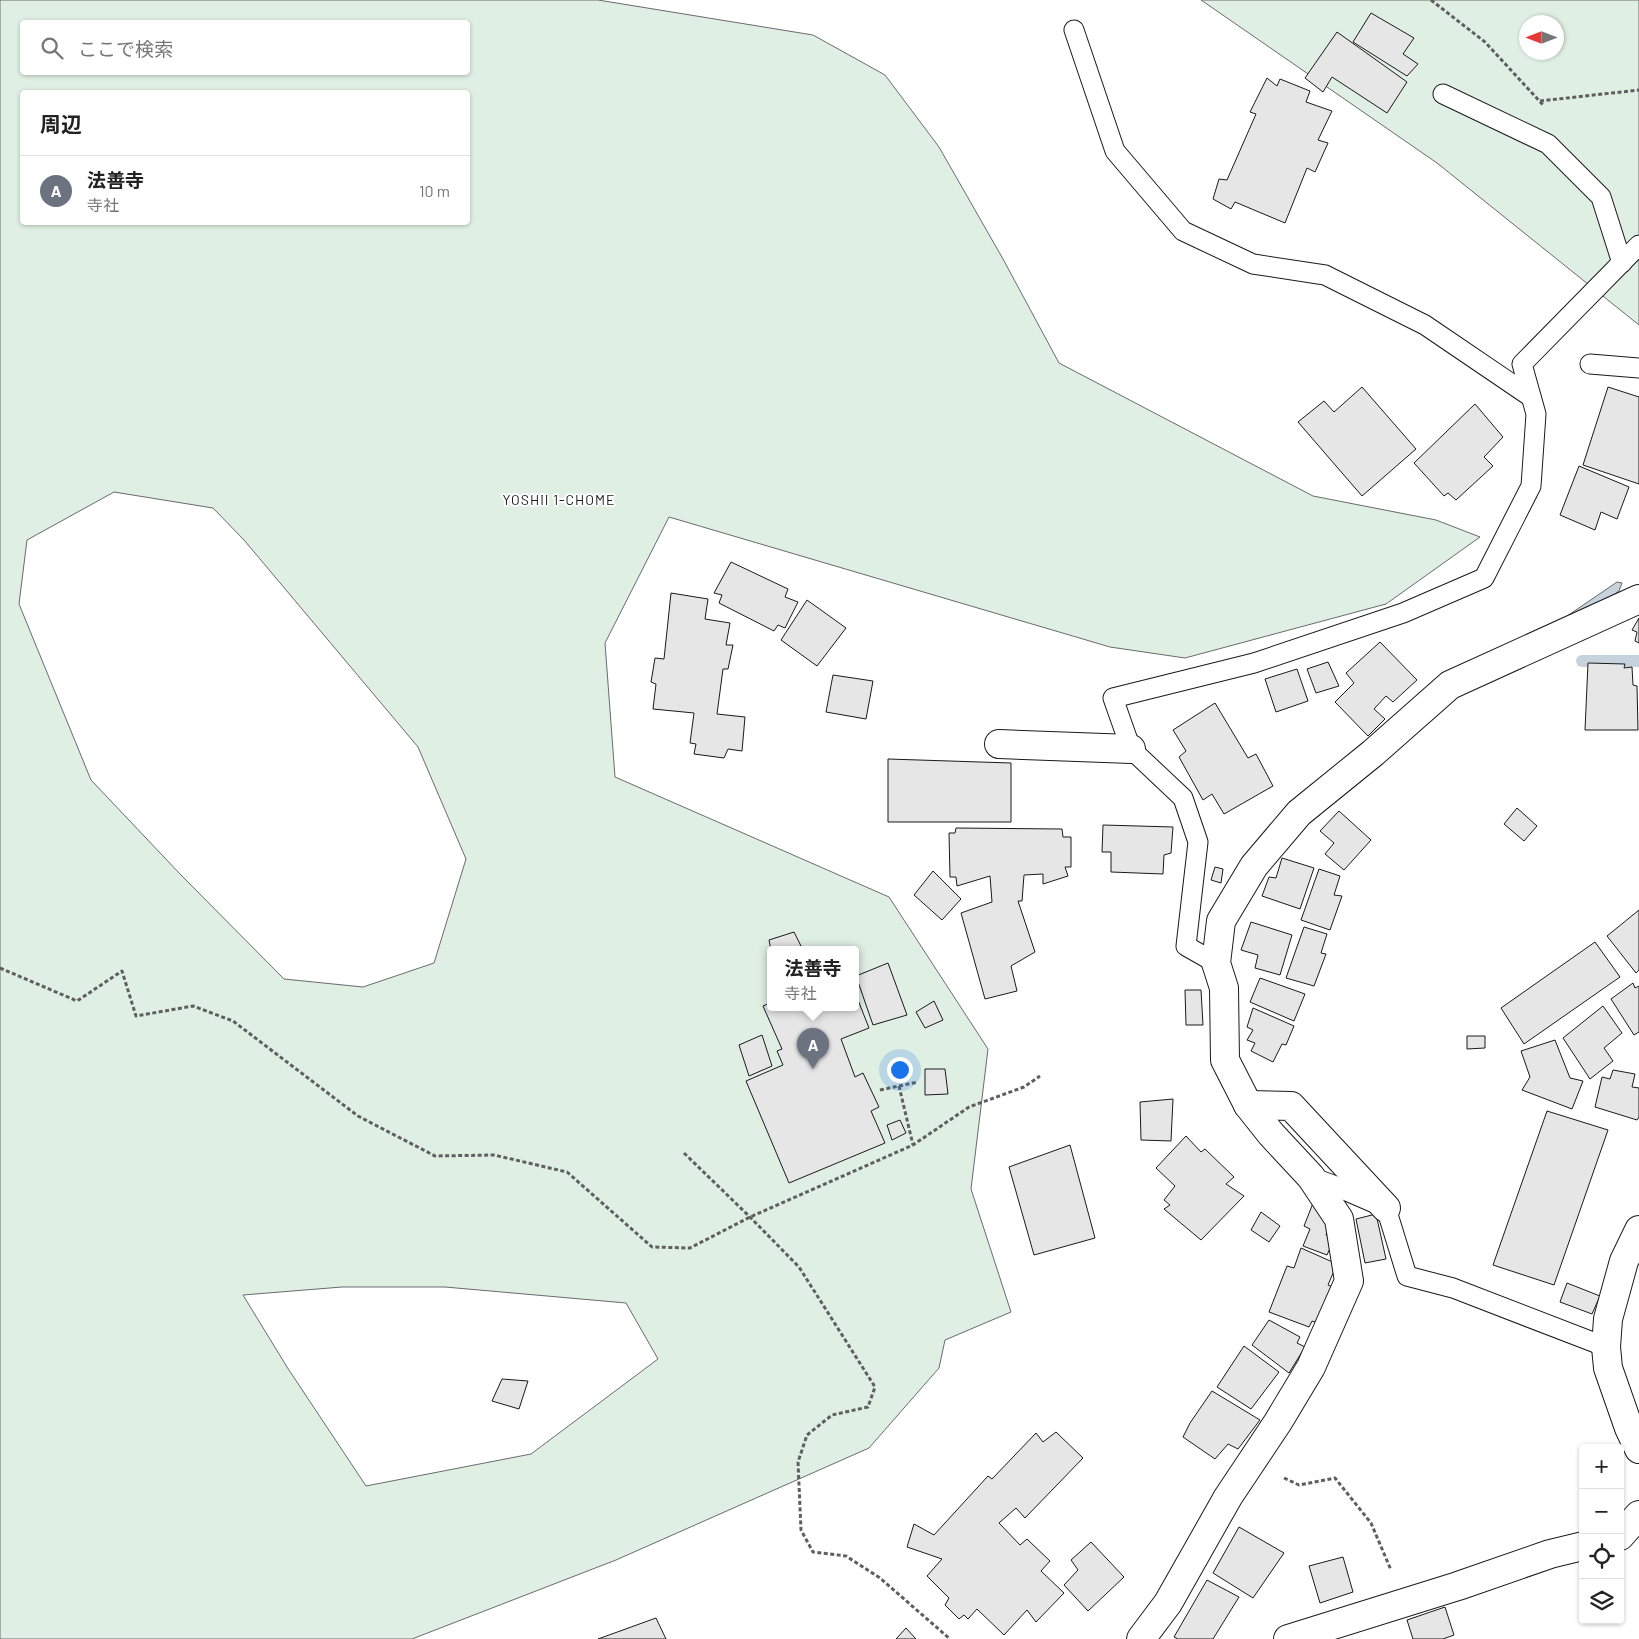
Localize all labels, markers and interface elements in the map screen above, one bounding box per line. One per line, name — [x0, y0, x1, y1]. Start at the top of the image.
north arrow — [1519, 15, 1564, 60]
search box — [20, 20, 470, 75]
icon: search — [38, 34, 66, 62]
text: ここで検索 — [78, 37, 173, 60]
text: 周辺 — [40, 111, 82, 136]
text: 法善寺 — [87, 168, 144, 191]
text: A — [51, 181, 61, 200]
text: 10 m — [419, 181, 450, 200]
text: 寺社 — [87, 195, 119, 214]
district label: YOSHII 1-CHOME — [503, 491, 615, 508]
popup — [767, 946, 859, 1011]
text: 法善寺 — [784, 956, 842, 979]
text: 寺社 — [784, 983, 817, 1002]
pin: A — [797, 1028, 829, 1069]
your location — [887, 1057, 913, 1083]
map controls — [1579, 1444, 1624, 1624]
button: + — [1579, 1444, 1624, 1489]
button: − — [1579, 1489, 1624, 1534]
button: locate — [1579, 1534, 1624, 1579]
button: layers — [1579, 1579, 1624, 1624]

